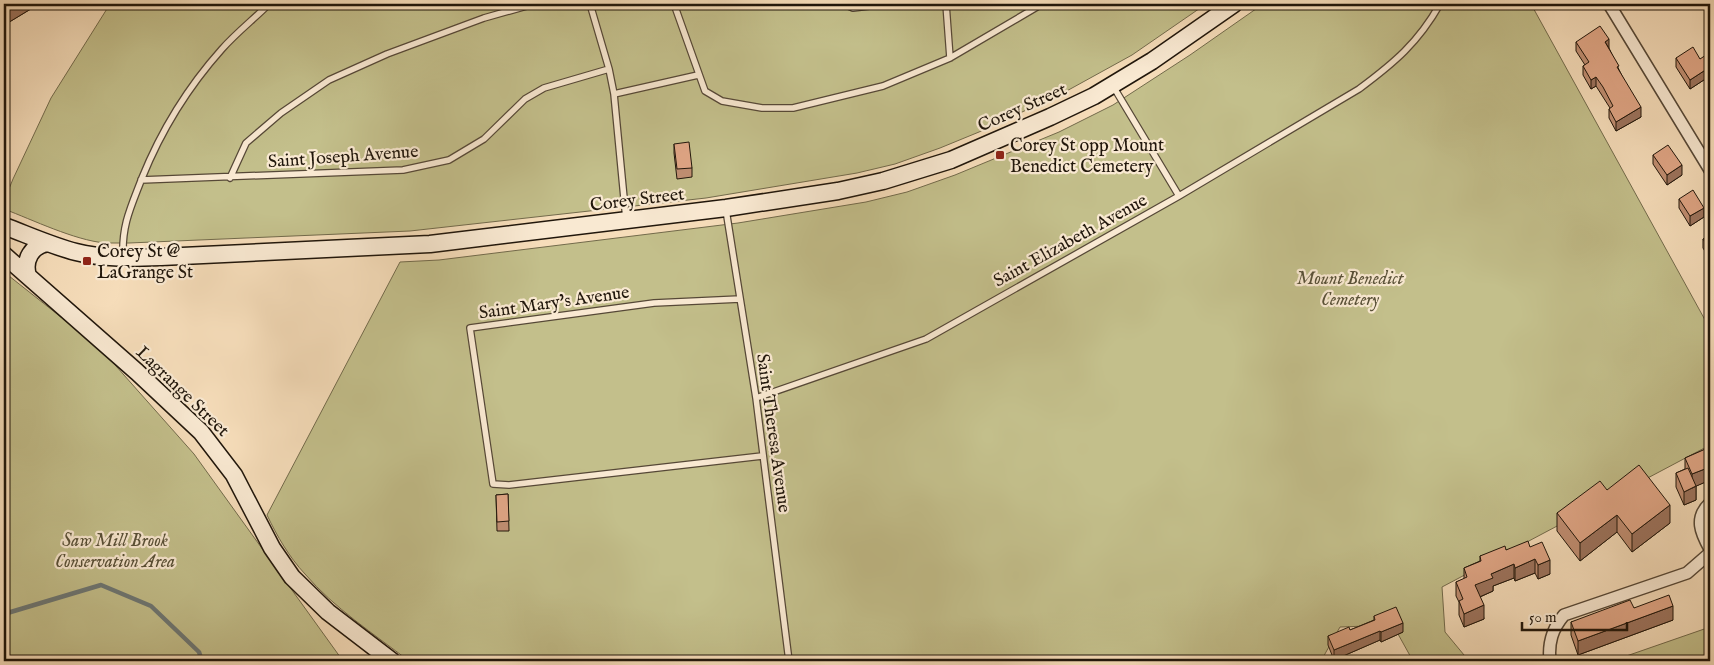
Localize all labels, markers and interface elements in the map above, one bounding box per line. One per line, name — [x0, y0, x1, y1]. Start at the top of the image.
street label: Corey Street — [975, 79, 1071, 138]
place label: Corey St opp Mount Benedict Cemetery — [1010, 135, 1164, 179]
street label: Saint Joseph Avenue — [267, 141, 419, 174]
marker: Corey St opp Mount Benedict Cemetery — [994, 149, 1006, 161]
street label: Corey Street — [589, 183, 686, 218]
street label: Saint Elizabeth Avenue — [990, 189, 1152, 293]
place label: Corey St @ LaGrange St — [97, 241, 193, 285]
marker: Corey St @ LaGrange St — [81, 255, 93, 267]
park label: Mount Benedict Cemetery — [1296, 268, 1405, 312]
street label: Saint Mary's Avenue — [477, 282, 631, 325]
street label: Lagrange Street — [130, 342, 233, 442]
street label: Saint Theresa Avenue — [750, 352, 795, 514]
park label: Saw Mill Brook Conservation Area — [55, 530, 175, 574]
scale bar — [1522, 600, 1626, 632]
text: 50 m — [1529, 608, 1557, 627]

